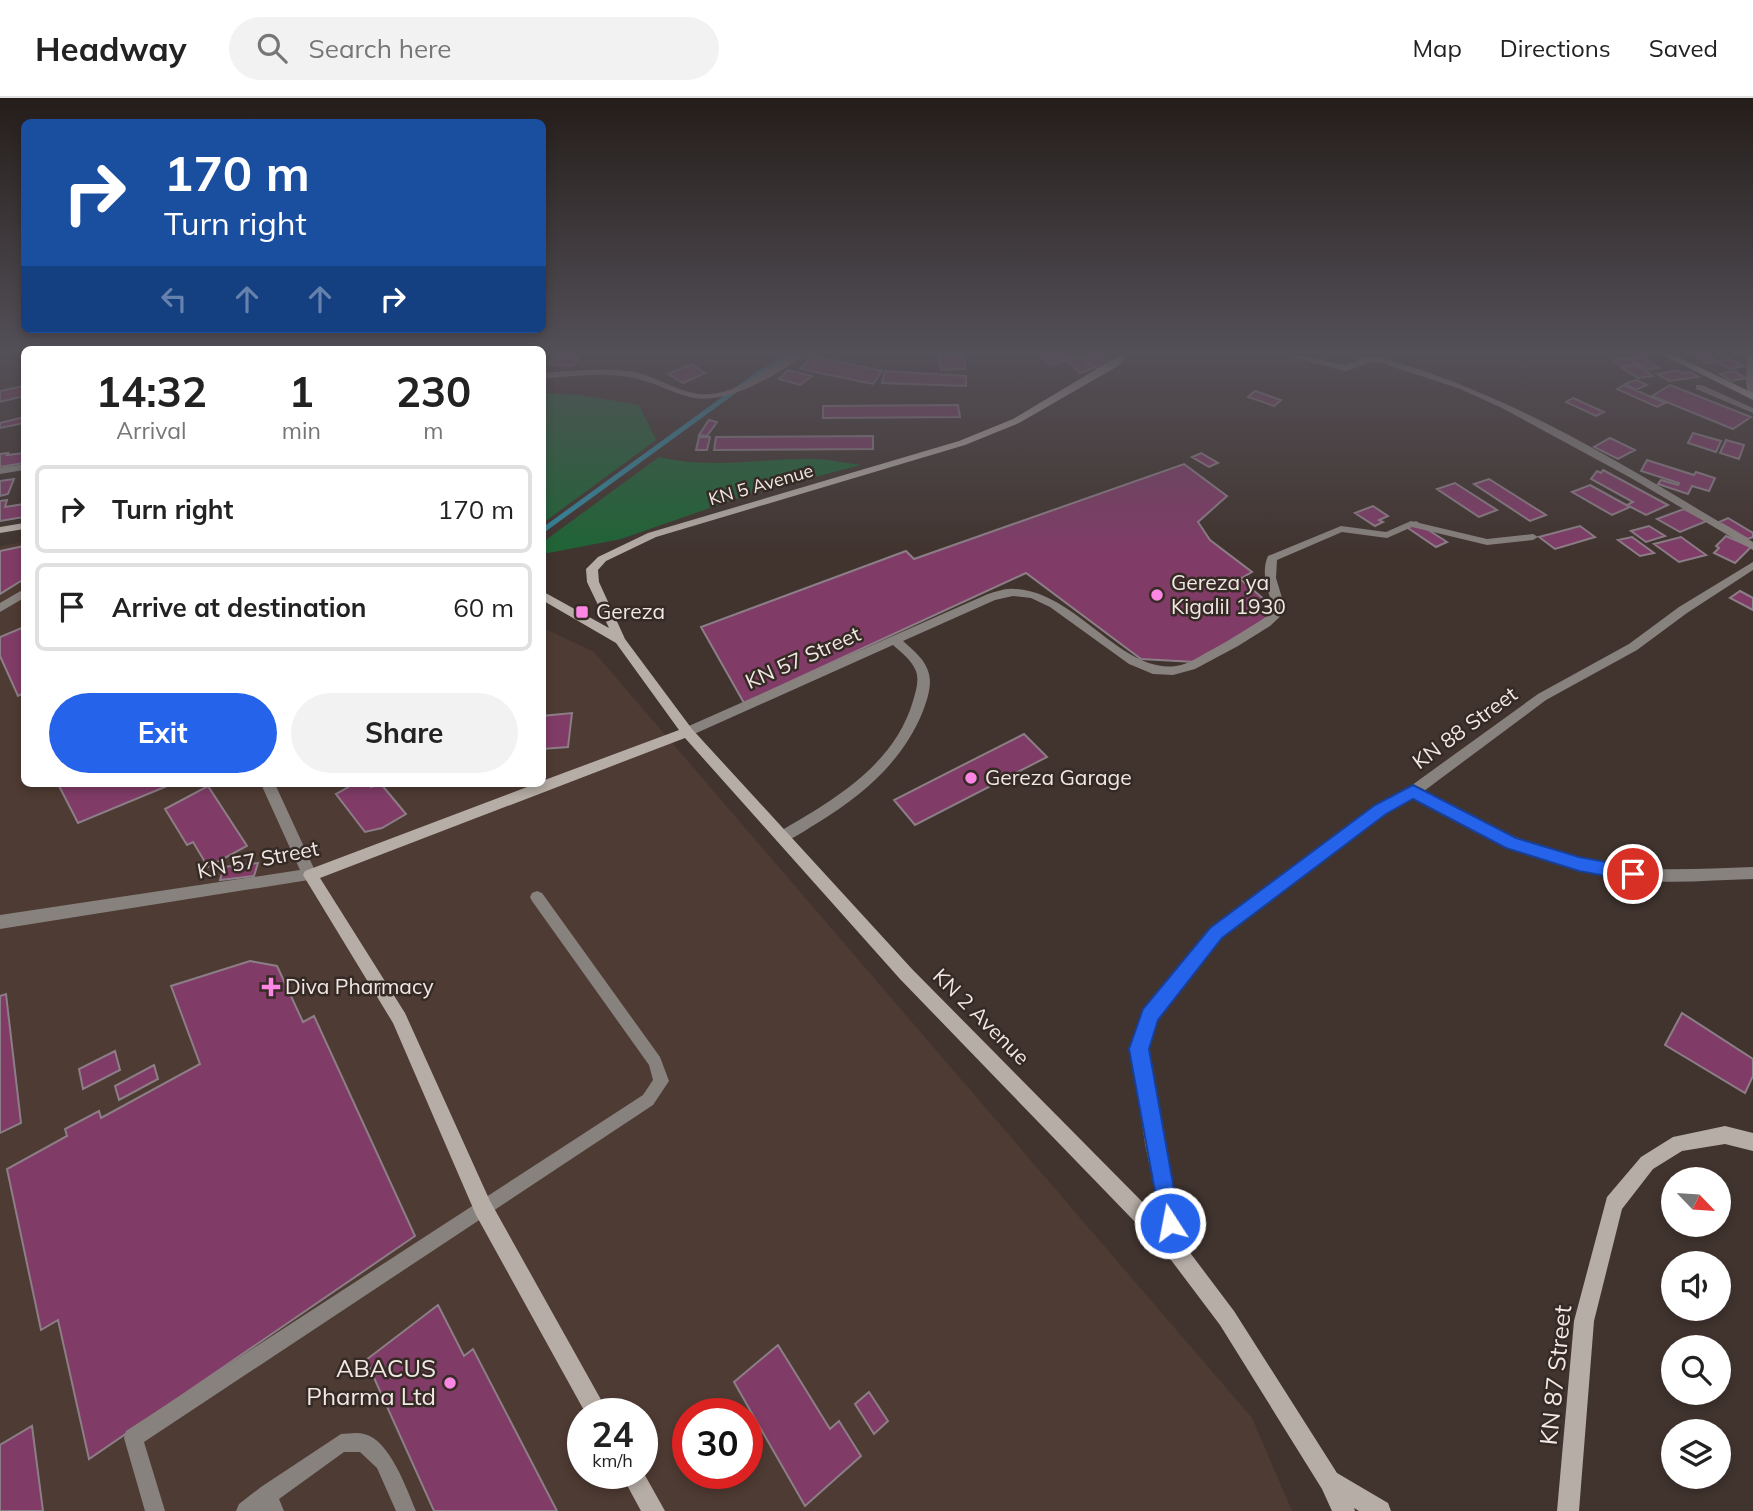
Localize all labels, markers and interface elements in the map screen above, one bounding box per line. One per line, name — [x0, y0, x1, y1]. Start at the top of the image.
search box — [229, 17, 719, 80]
text: Headway — [35, 28, 187, 69]
icon: search — [253, 29, 291, 67]
text: Search here — [309, 32, 451, 65]
text: Map — [1412, 33, 1462, 63]
text: Directions — [1500, 33, 1611, 63]
text: Saved — [1649, 33, 1718, 63]
text: 170 m — [164, 142, 310, 203]
icon: right — [49, 147, 140, 238]
text: Turn right — [164, 203, 307, 243]
icon: left — [155, 280, 193, 318]
icon: ahead — [228, 280, 266, 318]
icon: ahead — [301, 280, 339, 318]
icon: right — [374, 280, 412, 318]
text: 14:32 — [96, 365, 207, 418]
text: 1 — [289, 365, 314, 418]
text: 230 — [396, 365, 471, 418]
text: Arrival — [116, 416, 187, 445]
text: min — [282, 416, 321, 445]
text: m — [423, 416, 444, 445]
street label: KN 5 Avenue — [706, 459, 816, 510]
icon: right — [53, 490, 91, 528]
text: Turn right — [112, 493, 233, 526]
text: 170 m — [438, 493, 514, 526]
place label: Gereza ya KigaliI 1930 — [1171, 569, 1286, 619]
marker: Gereza ya KigaliI 1930 — [1149, 587, 1165, 603]
icon: arrive — [53, 588, 91, 626]
text: Arrive at destination — [112, 591, 367, 624]
text: 60 m — [453, 591, 514, 624]
place label: Gereza — [596, 598, 665, 624]
marker: Gereza — [574, 604, 590, 620]
street label: KN 57 Street — [741, 620, 864, 694]
street label: KN 88 Street — [1407, 680, 1522, 774]
button: Exit — [49, 693, 277, 773]
button: Share — [291, 693, 518, 773]
place label: Gereza Garage — [985, 764, 1132, 790]
marker: Gereza Garage — [963, 770, 979, 786]
street label: KN 57 Street — [195, 834, 321, 884]
pin — [1603, 844, 1663, 904]
icon: arrive — [1614, 855, 1652, 893]
street label: KN 2 Avenue — [928, 963, 1035, 1070]
place label: Diva Pharmacy — [285, 973, 434, 999]
marker: Diva Pharmacy — [263, 979, 279, 995]
north arrow — [1661, 1167, 1731, 1237]
map controls — [1661, 1167, 1731, 1489]
position arrow — [1133, 1186, 1207, 1260]
button: sound — [1661, 1251, 1731, 1321]
street label: KN 87 Street — [1533, 1303, 1577, 1446]
button: search — [1661, 1335, 1731, 1405]
place label: ABACUS Pharma Ltd — [306, 1353, 436, 1411]
marker: ABACUS Pharma Ltd — [442, 1375, 458, 1391]
speed limit sign: 30 — [672, 1398, 763, 1489]
text: 24 — [591, 1412, 634, 1456]
button: layers — [1661, 1419, 1731, 1489]
text: km/h — [592, 1449, 633, 1472]

